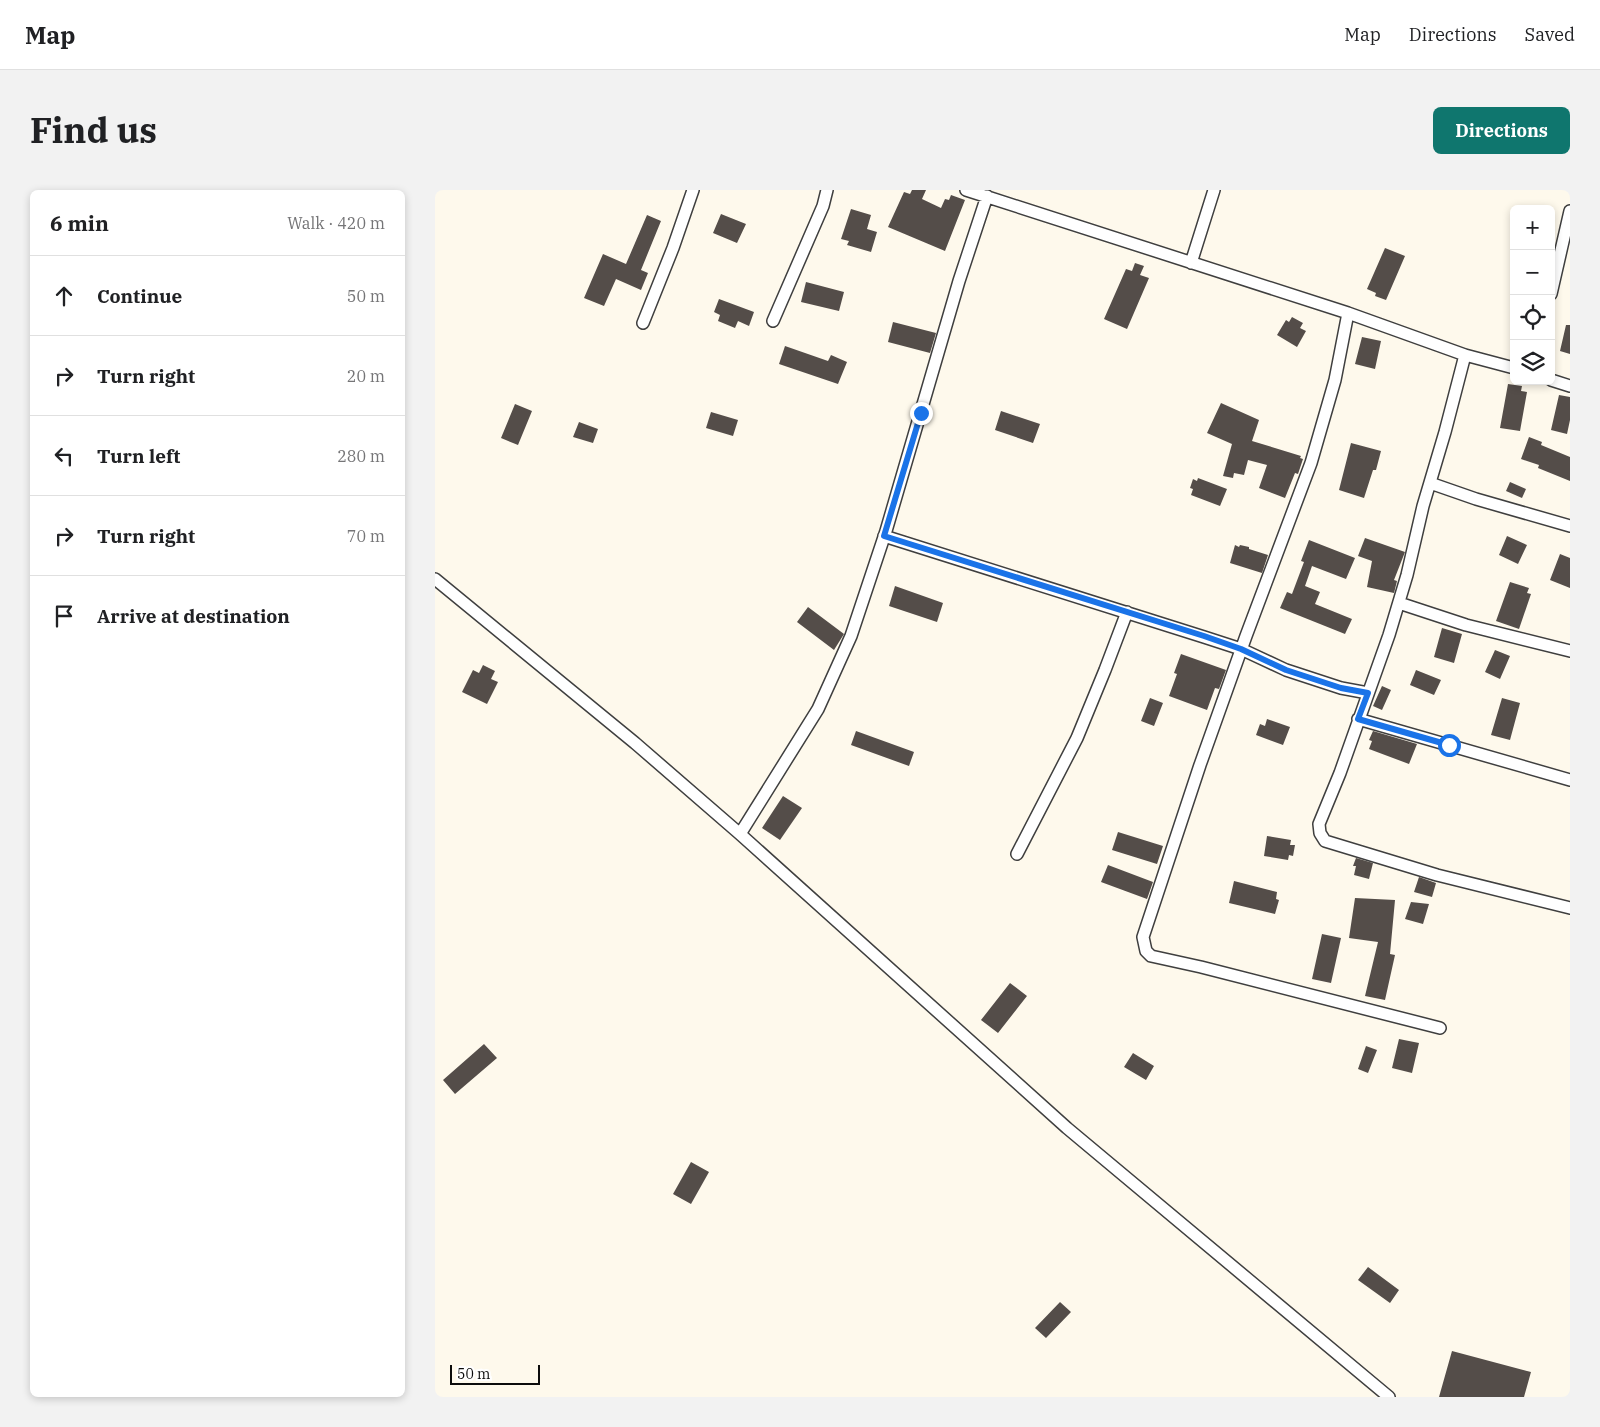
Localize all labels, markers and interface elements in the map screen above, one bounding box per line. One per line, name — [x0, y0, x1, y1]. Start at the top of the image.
text: Map — [25, 19, 75, 51]
text: Map — [1344, 23, 1381, 46]
text: Directions — [1409, 23, 1497, 46]
text: Saved — [1525, 23, 1575, 46]
text: Find us — [30, 107, 157, 153]
button: Directions — [1433, 107, 1570, 154]
map controls — [1510, 205, 1555, 385]
button: + — [1510, 205, 1555, 250]
text: 6 min — [50, 209, 109, 237]
text: Walk · 420 m — [287, 213, 385, 233]
button: − — [1510, 250, 1555, 295]
icon: ahead — [50, 282, 78, 310]
text: Continue — [97, 284, 182, 308]
text: 50 m — [347, 286, 385, 306]
button: locate — [1510, 295, 1555, 340]
button: layers — [1510, 340, 1555, 385]
icon: right — [50, 362, 78, 390]
text: Turn right — [97, 364, 195, 388]
text: 20 m — [347, 366, 385, 386]
route end — [910, 402, 933, 425]
icon: left — [50, 442, 78, 470]
text: Turn left — [97, 444, 180, 468]
text: 280 m — [337, 446, 385, 466]
icon: right — [50, 522, 78, 550]
text: Turn right — [97, 524, 195, 548]
text: 70 m — [347, 526, 385, 546]
icon: arrive — [50, 602, 78, 630]
text: Arrive at destination — [97, 604, 290, 628]
route start — [1438, 734, 1461, 757]
scale bar — [450, 1362, 540, 1385]
text: 50 m — [457, 1365, 490, 1383]

